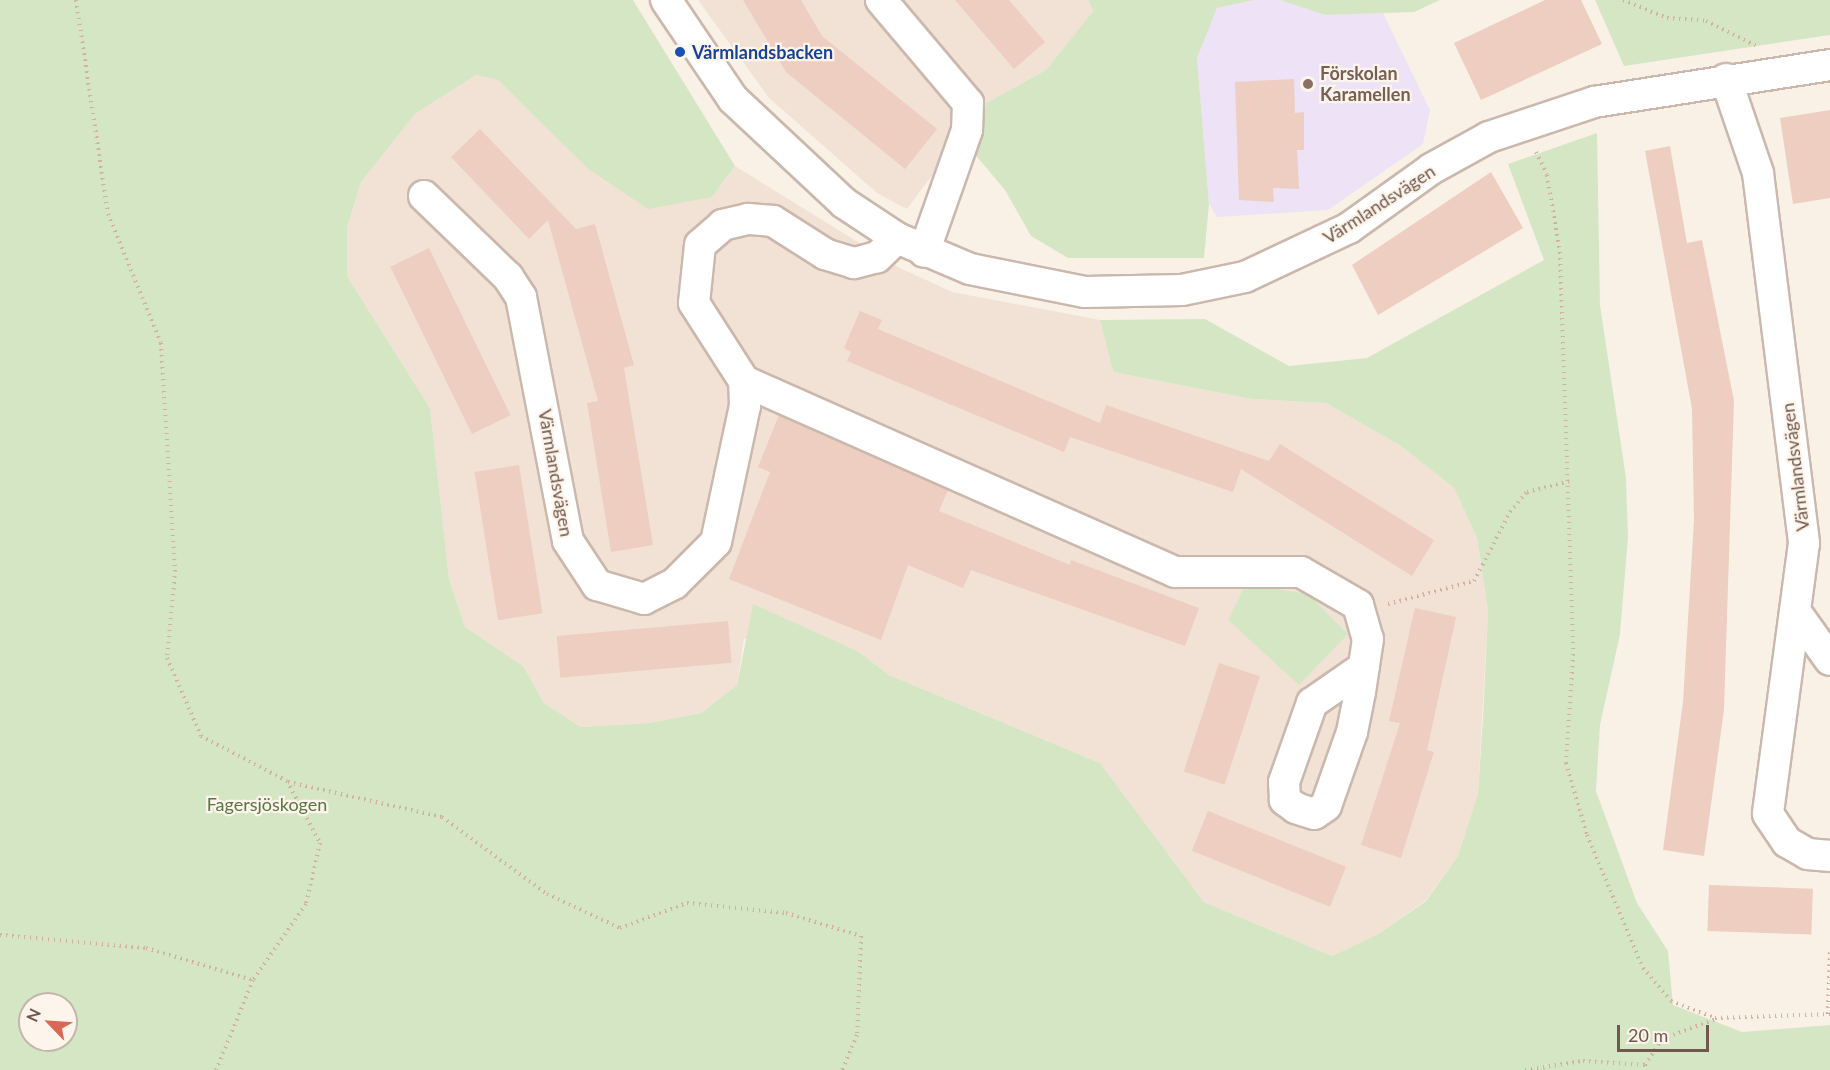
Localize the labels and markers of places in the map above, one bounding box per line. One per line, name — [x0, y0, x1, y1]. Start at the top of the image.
place label: Värmlandsbacken — [692, 41, 833, 63]
marker: Värmlandsbacken — [673, 45, 687, 59]
place label: Förskolan Karamellen — [1320, 63, 1411, 106]
marker: Förskolan Karamellen — [1301, 77, 1315, 91]

